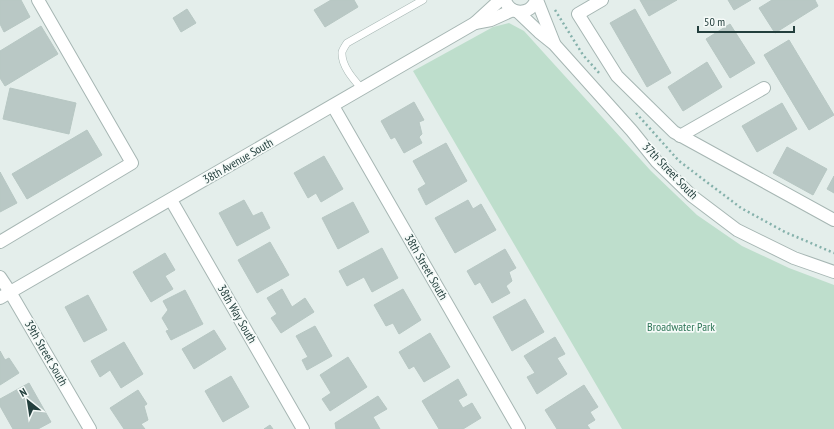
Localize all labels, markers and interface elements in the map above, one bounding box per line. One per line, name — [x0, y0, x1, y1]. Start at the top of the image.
scale bar — [698, 8, 794, 34]
text: 50 m — [704, 14, 725, 29]
street label: 38th Avenue South — [200, 134, 276, 187]
street label: 37th Street South — [639, 139, 701, 202]
street label: 38th Street South — [402, 231, 451, 302]
street label: 38th Way South — [215, 282, 260, 346]
street label: 39th Street South — [22, 317, 71, 388]
park label: Broadwater Park — [647, 319, 715, 334]
north arrow — [8, 381, 48, 421]
text: N — [17, 385, 29, 400]

